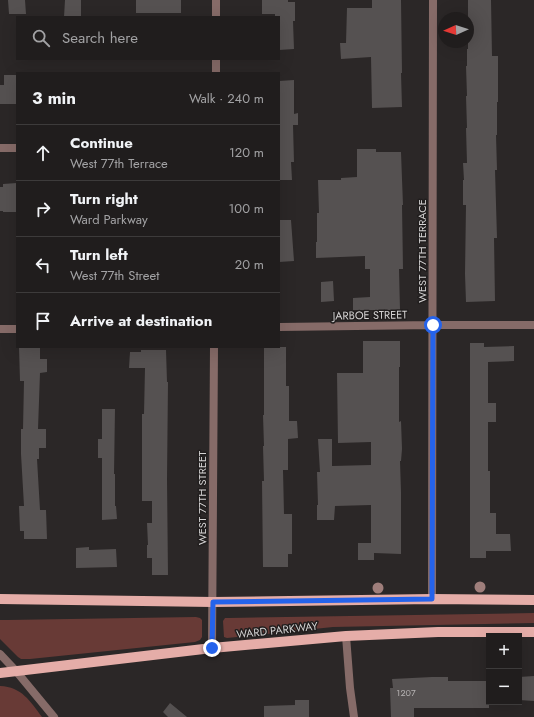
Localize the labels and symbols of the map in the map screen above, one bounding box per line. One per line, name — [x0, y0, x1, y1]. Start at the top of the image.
north arrow — [438, 12, 474, 48]
street label: WEST 77TH TERRACE — [414, 199, 430, 303]
street label: JARBOE STREET — [330, 306, 408, 324]
route start — [424, 316, 442, 334]
street label: WEST 77TH STREET — [194, 451, 210, 545]
street label: WARD PARKWAY — [236, 618, 319, 642]
route end — [203, 639, 221, 657]
house number: 1207 — [396, 686, 416, 699]

